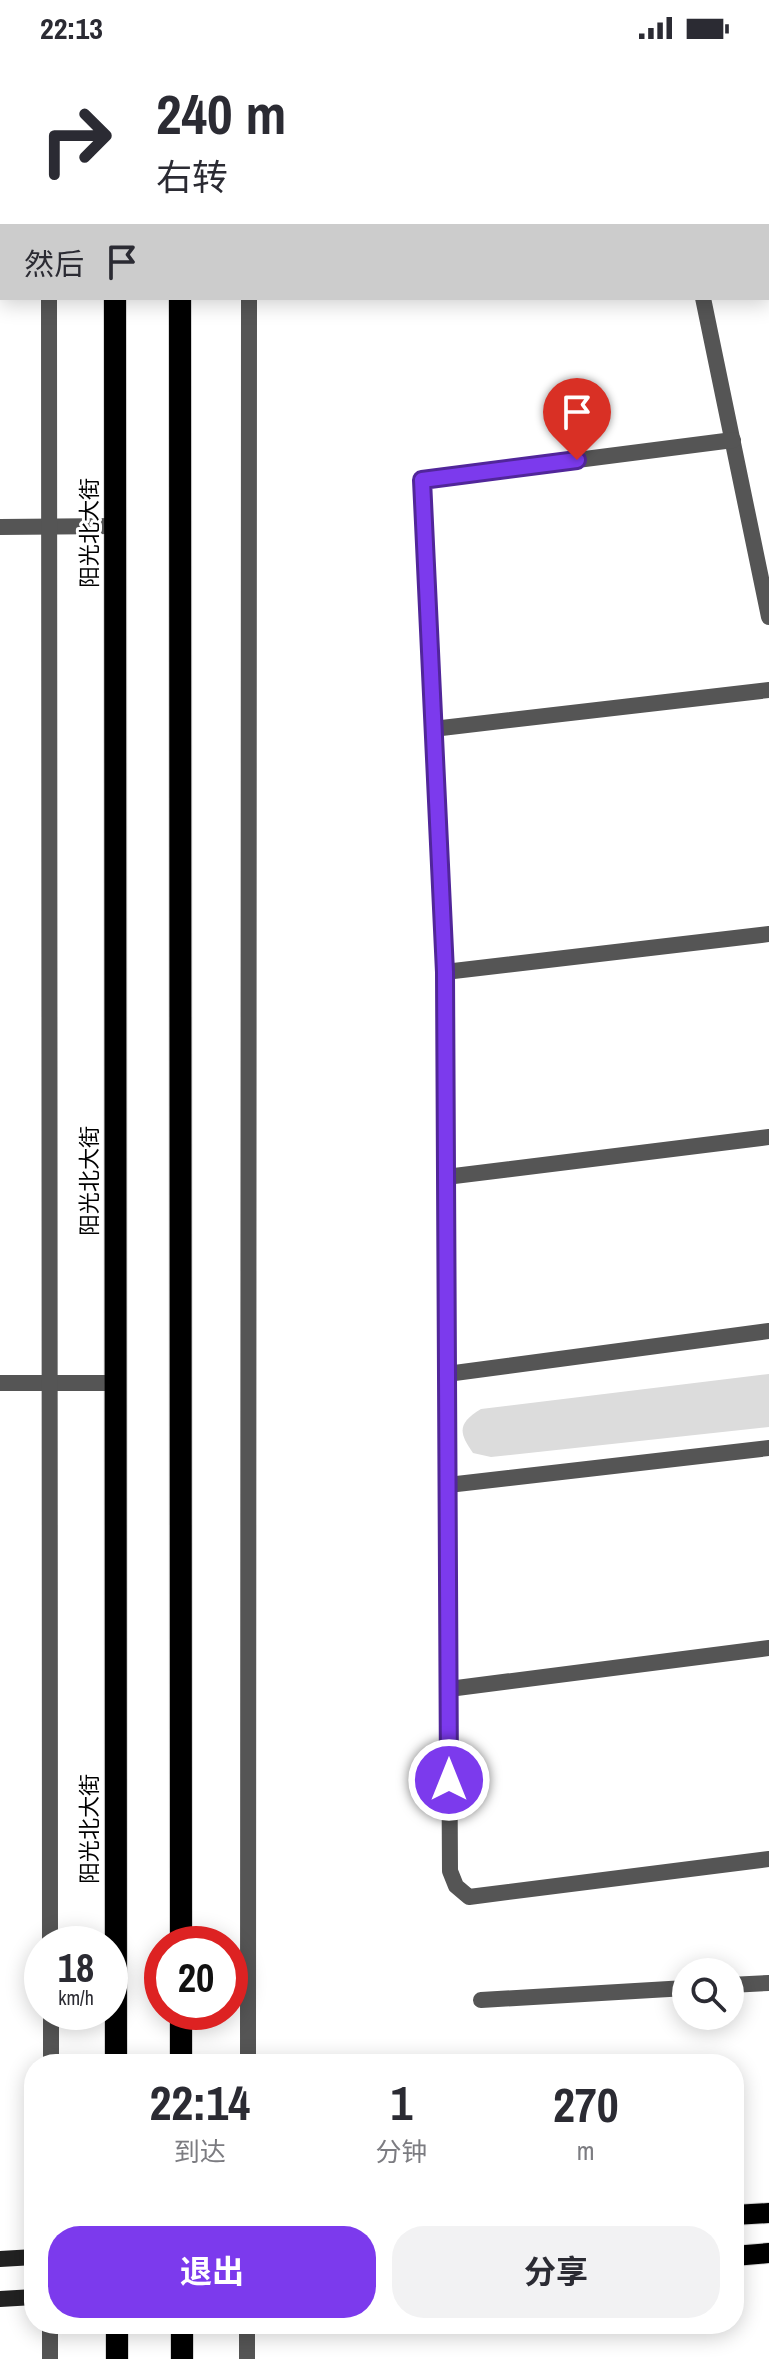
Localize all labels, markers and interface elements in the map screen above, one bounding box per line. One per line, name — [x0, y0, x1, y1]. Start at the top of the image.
text: 22:13 — [40, 8, 103, 48]
text: 240 m — [156, 76, 286, 151]
icon: right — [24, 88, 128, 192]
text: 右转 — [156, 153, 228, 201]
icon: arrive — [100, 240, 144, 284]
text: 然后 — [24, 244, 84, 284]
pin — [543, 378, 611, 460]
icon: arrive — [555, 390, 599, 434]
street label: 阳光北大街 — [74, 478, 104, 588]
street label: 阳光北大街 — [74, 1126, 104, 1236]
position arrow — [407, 1738, 491, 1822]
street label: 阳光北大街 — [74, 1774, 104, 1884]
speed limit sign: 20 — [144, 1926, 248, 2030]
text: 18 — [58, 1941, 94, 1994]
map controls — [672, 1958, 744, 2030]
button: search — [672, 1958, 744, 2030]
text: km/h — [58, 1984, 94, 2011]
text: 22:14 — [149, 2070, 250, 2135]
text: 1 — [391, 2070, 412, 2135]
text: 270 — [553, 2072, 619, 2137]
text: m — [577, 2133, 595, 2168]
text: 到达 — [174, 2134, 226, 2169]
text: 分钟 — [375, 2134, 427, 2169]
button: 退出 — [48, 2226, 376, 2318]
button: 分享 — [392, 2226, 720, 2318]

